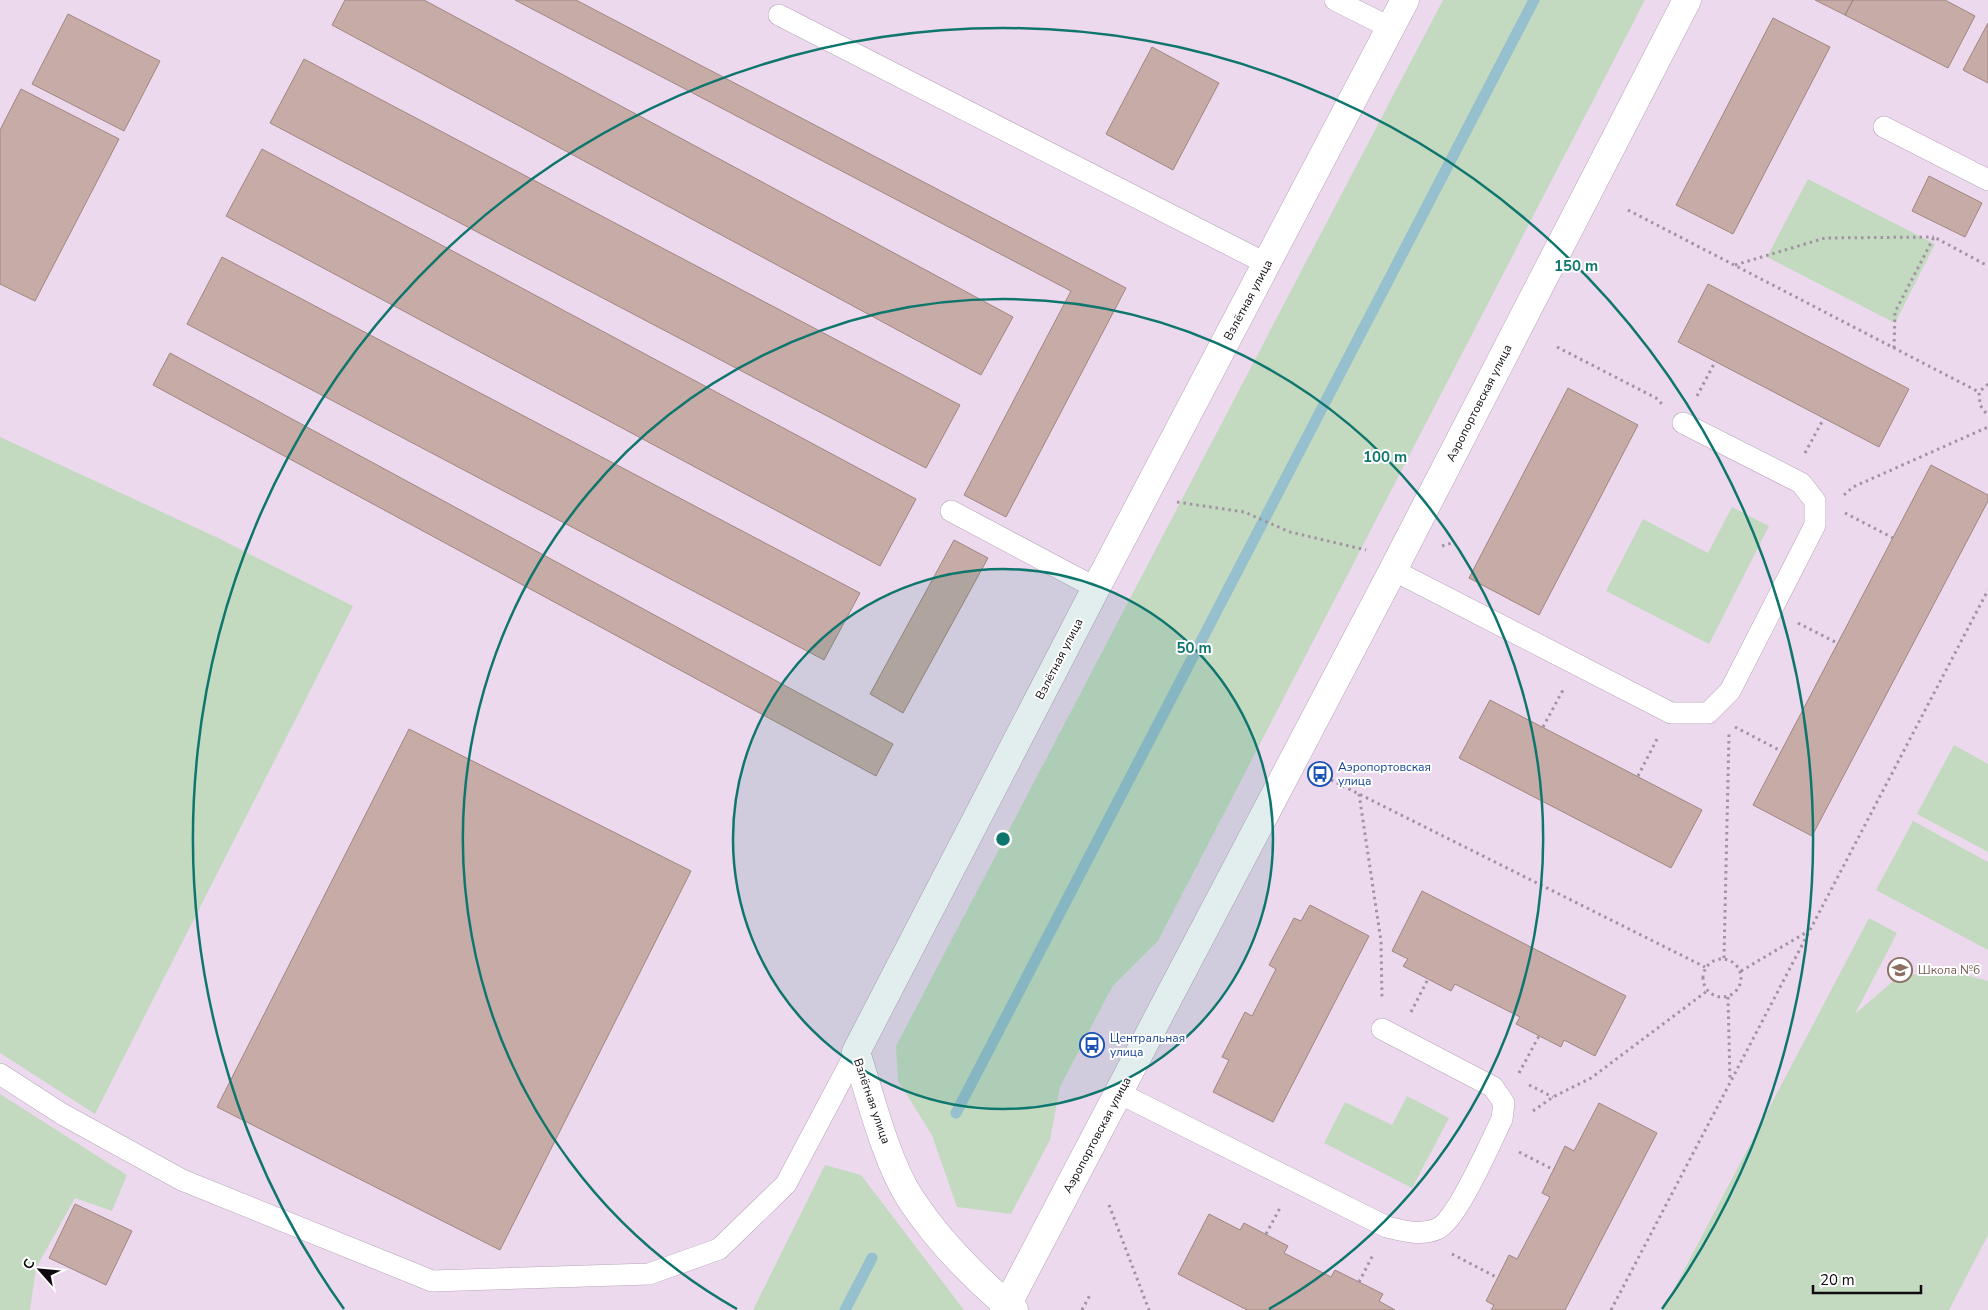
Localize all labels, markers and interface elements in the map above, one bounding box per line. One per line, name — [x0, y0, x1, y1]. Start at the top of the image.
text: 150 m — [1554, 256, 1598, 276]
street label: Взлётная улица — [1220, 257, 1276, 343]
street label: Аэропортовская улица — [1442, 342, 1516, 464]
text: 100 m — [1363, 447, 1407, 467]
street label: Взлётная улица — [1032, 616, 1086, 702]
text: 50 m — [1176, 638, 1212, 658]
place label: Аэропортовская улица — [1338, 759, 1431, 789]
bus stop icon: Аэропортовская улица — [1307, 761, 1333, 787]
centre of rings — [994, 830, 1012, 848]
school or university icon: Школа №6 — [1887, 957, 1913, 983]
place label: Школа №6 — [1918, 962, 1980, 978]
place label: Центральная улица — [1110, 1030, 1185, 1060]
bus stop icon: Центральная улица — [1079, 1032, 1105, 1058]
street label: Взлётная улица — [850, 1056, 894, 1146]
street label: Аэропортовская улица — [1060, 1074, 1134, 1196]
north arrow — [15, 1245, 65, 1295]
text: С — [18, 1255, 40, 1273]
scale bar — [1813, 1262, 1920, 1294]
text: 20 m — [1820, 1270, 1855, 1290]

